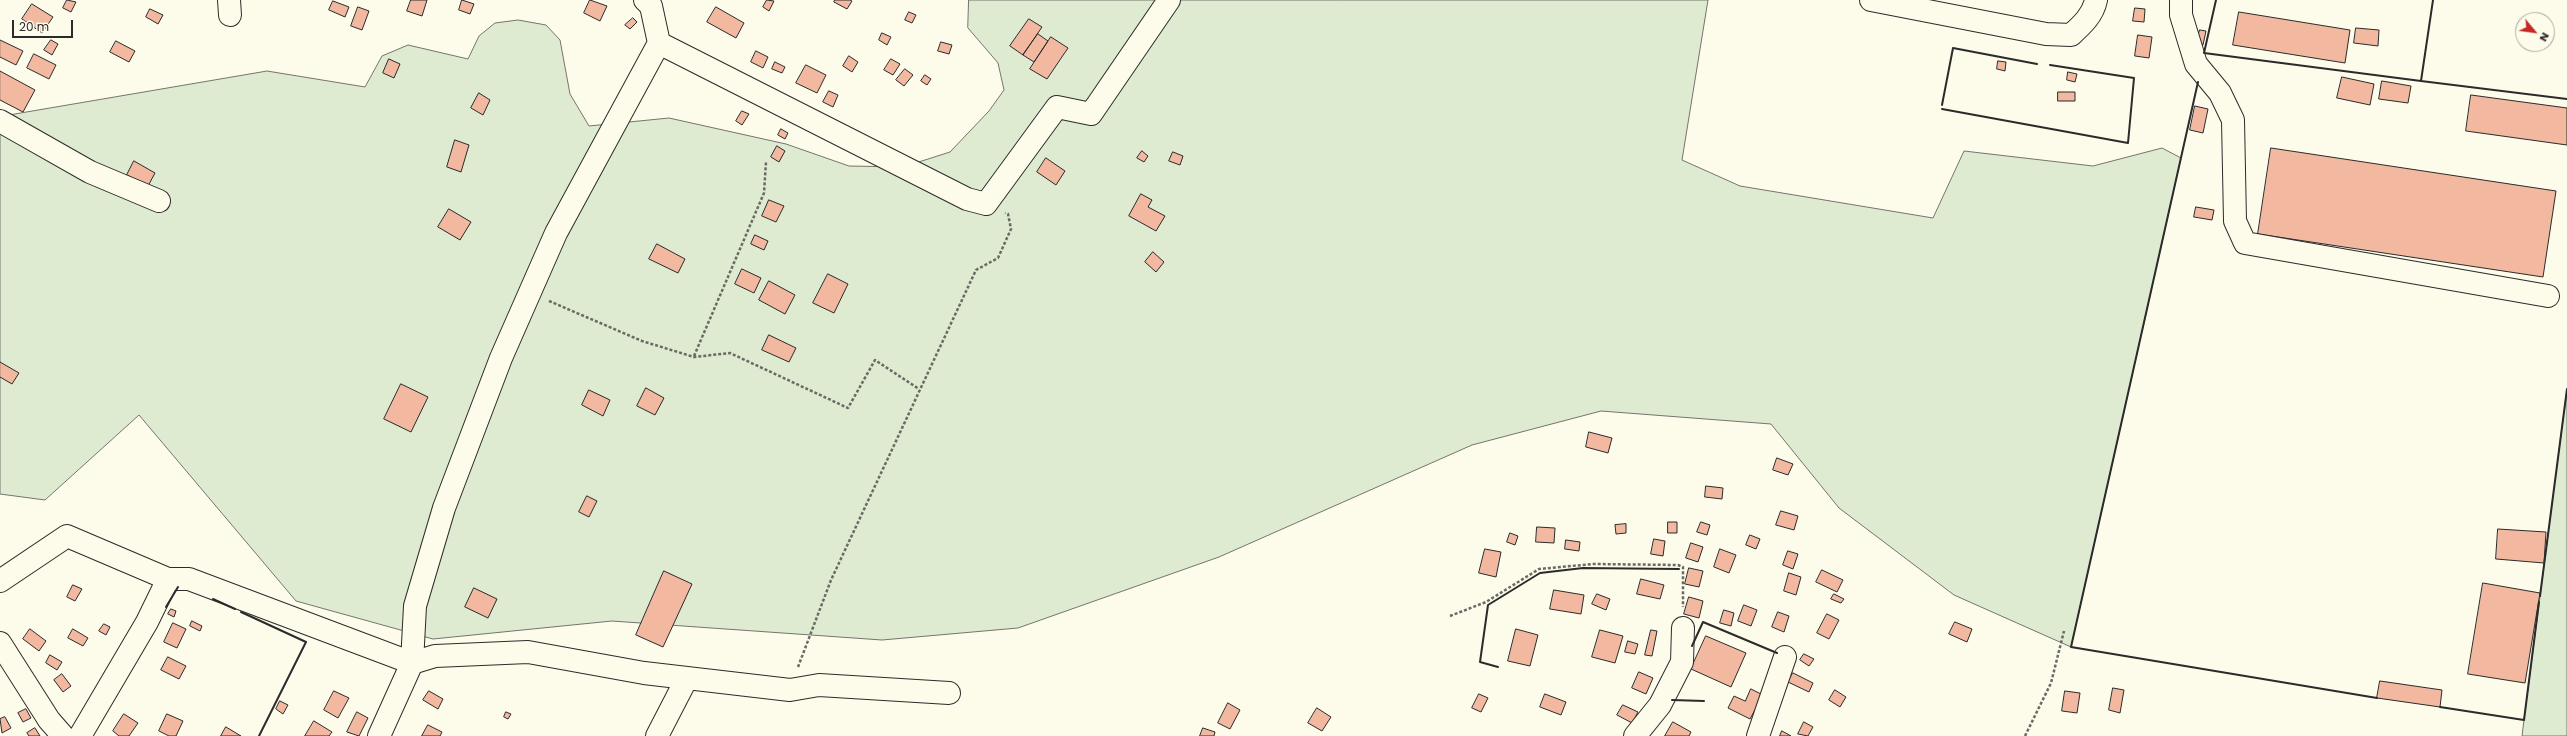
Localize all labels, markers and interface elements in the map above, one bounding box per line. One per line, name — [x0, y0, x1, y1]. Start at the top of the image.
scale bar — [14, 12, 75, 38]
north arrow — [2515, 12, 2555, 52]
text: 20 m — [19, 18, 49, 35]
text: N — [2536, 30, 2554, 45]

